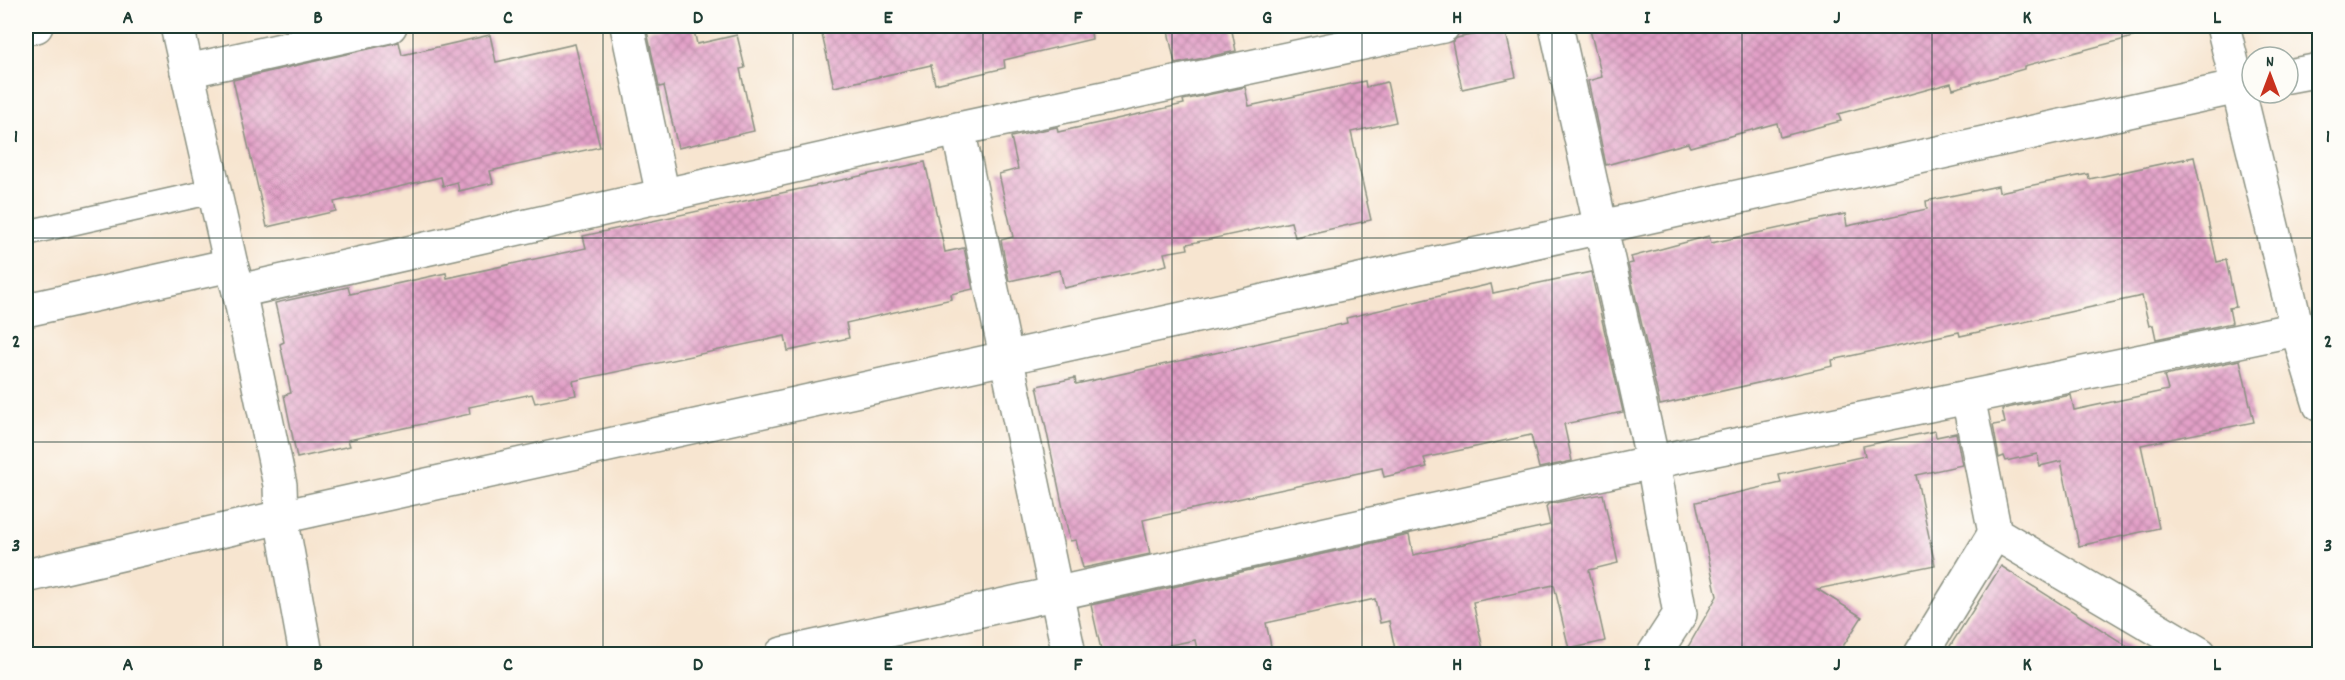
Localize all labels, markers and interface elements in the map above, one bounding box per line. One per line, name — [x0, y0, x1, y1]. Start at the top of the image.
text: A — [123, 5, 134, 33]
text: B — [313, 5, 323, 33]
text: C — [503, 5, 513, 33]
text: D — [693, 5, 704, 33]
text: E — [883, 5, 893, 33]
text: F — [1074, 5, 1084, 33]
text: G — [1262, 5, 1272, 33]
text: H — [1452, 5, 1462, 33]
text: I — [1644, 5, 1651, 33]
text: J — [1833, 5, 1841, 33]
text: K — [2022, 5, 2032, 33]
text: L — [2213, 5, 2222, 33]
north arrow — [2240, 45, 2300, 105]
text: N — [2266, 51, 2274, 74]
text: 1 — [14, 124, 18, 152]
text: 1 — [2326, 124, 2330, 152]
text: 2 — [12, 329, 20, 357]
text: 2 — [2324, 329, 2332, 357]
text: 3 — [12, 533, 20, 561]
text: 3 — [2324, 533, 2332, 561]
text: A — [123, 652, 134, 680]
text: B — [313, 652, 323, 680]
text: C — [503, 652, 513, 680]
text: D — [693, 652, 704, 680]
text: E — [883, 652, 893, 680]
text: F — [1074, 652, 1084, 680]
text: G — [1262, 652, 1272, 680]
text: H — [1452, 652, 1462, 680]
text: I — [1644, 652, 1651, 680]
text: J — [1833, 652, 1841, 680]
text: K — [2022, 652, 2032, 680]
text: L — [2213, 652, 2222, 680]

